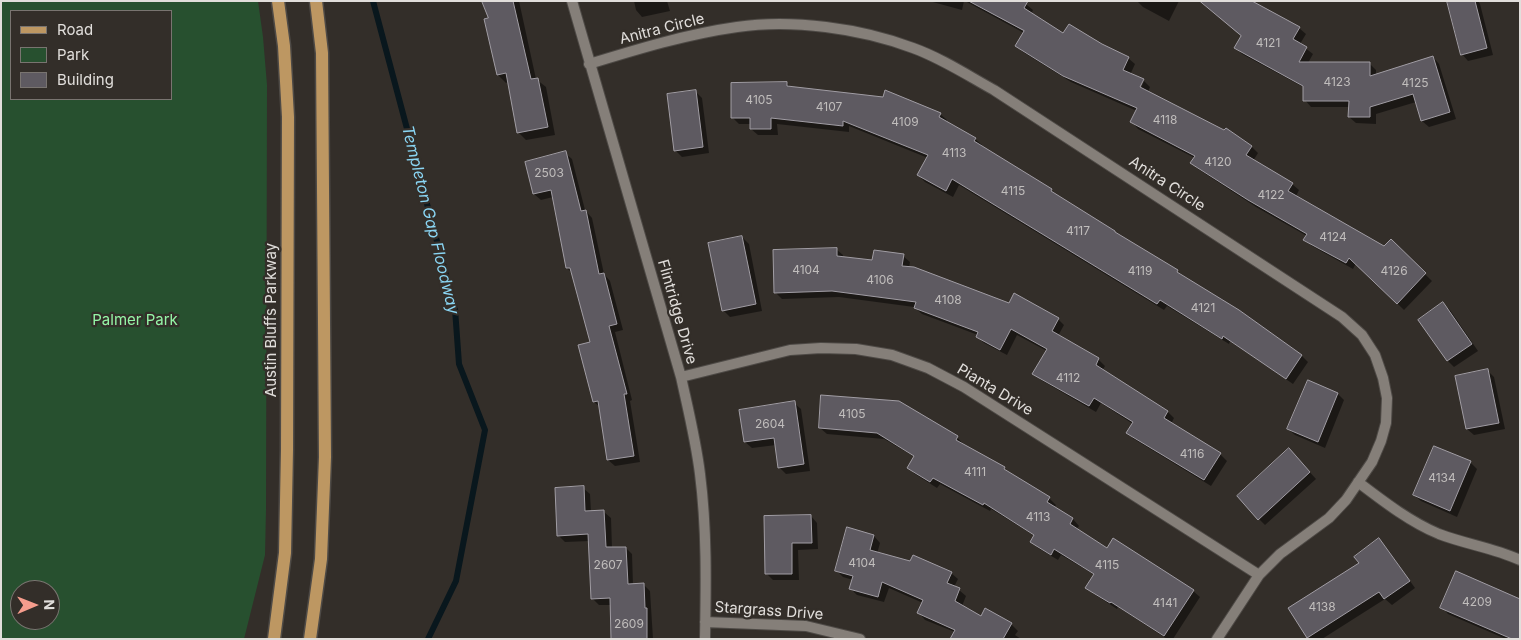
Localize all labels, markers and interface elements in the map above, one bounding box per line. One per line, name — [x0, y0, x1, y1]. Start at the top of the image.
legend — [10, 10, 172, 100]
street label: Anitra Circle — [618, 10, 706, 48]
text: Road — [57, 20, 93, 39]
house number: 4121 — [1256, 36, 1280, 50]
text: Park — [57, 45, 89, 64]
text: Building — [57, 70, 114, 89]
house number: 4123 — [1323, 75, 1351, 89]
house number: 4125 — [1401, 76, 1429, 90]
house number: 4105 — [745, 93, 773, 107]
house number: 4107 — [816, 100, 842, 114]
house number: 4118 — [1153, 113, 1177, 127]
house number: 4109 — [891, 115, 919, 129]
water label: Templeton Gap Floodway — [397, 124, 463, 316]
house number: 4113 — [942, 146, 966, 160]
street label: Anitra Circle — [1126, 153, 1208, 215]
house number: 4120 — [1204, 155, 1232, 169]
house number: 2503 — [534, 166, 564, 180]
house number: 4115 — [1001, 184, 1025, 198]
house number: 4122 — [1257, 188, 1285, 202]
house number: 4117 — [1066, 224, 1090, 238]
house number: 4124 — [1319, 230, 1347, 244]
street label: Austin Bluffs Parkway — [262, 243, 280, 397]
street label: Flintridge Drive — [653, 258, 701, 366]
house number: 4104 — [792, 263, 820, 277]
house number: 4119 — [1128, 264, 1152, 278]
house number: 4126 — [1380, 264, 1408, 278]
house number: 4106 — [866, 273, 894, 287]
house number: 4108 — [934, 293, 962, 307]
house number: 4121 — [1191, 301, 1215, 315]
park label: Palmer Park — [92, 311, 178, 329]
street label: Pianta Drive — [954, 360, 1036, 420]
house number: 4112 — [1056, 371, 1080, 385]
house number: 4105 — [838, 407, 866, 421]
house number: 2604 — [755, 417, 785, 431]
house number: 4116 — [1180, 447, 1204, 461]
house number: 4111 — [964, 465, 986, 479]
house number: 4134 — [1428, 471, 1456, 485]
house number: 4113 — [1026, 510, 1050, 524]
house number: 4104 — [848, 556, 876, 570]
house number: 2607 — [594, 558, 622, 572]
house number: 4115 — [1095, 558, 1119, 572]
north arrow — [10, 580, 60, 630]
house number: 4209 — [1462, 595, 1492, 609]
house number: 4141 — [1153, 596, 1177, 610]
street label: Stargrass Drive — [714, 598, 824, 624]
text: N — [41, 599, 58, 610]
house number: 4138 — [1308, 600, 1336, 614]
house number: 2609 — [614, 617, 644, 631]

